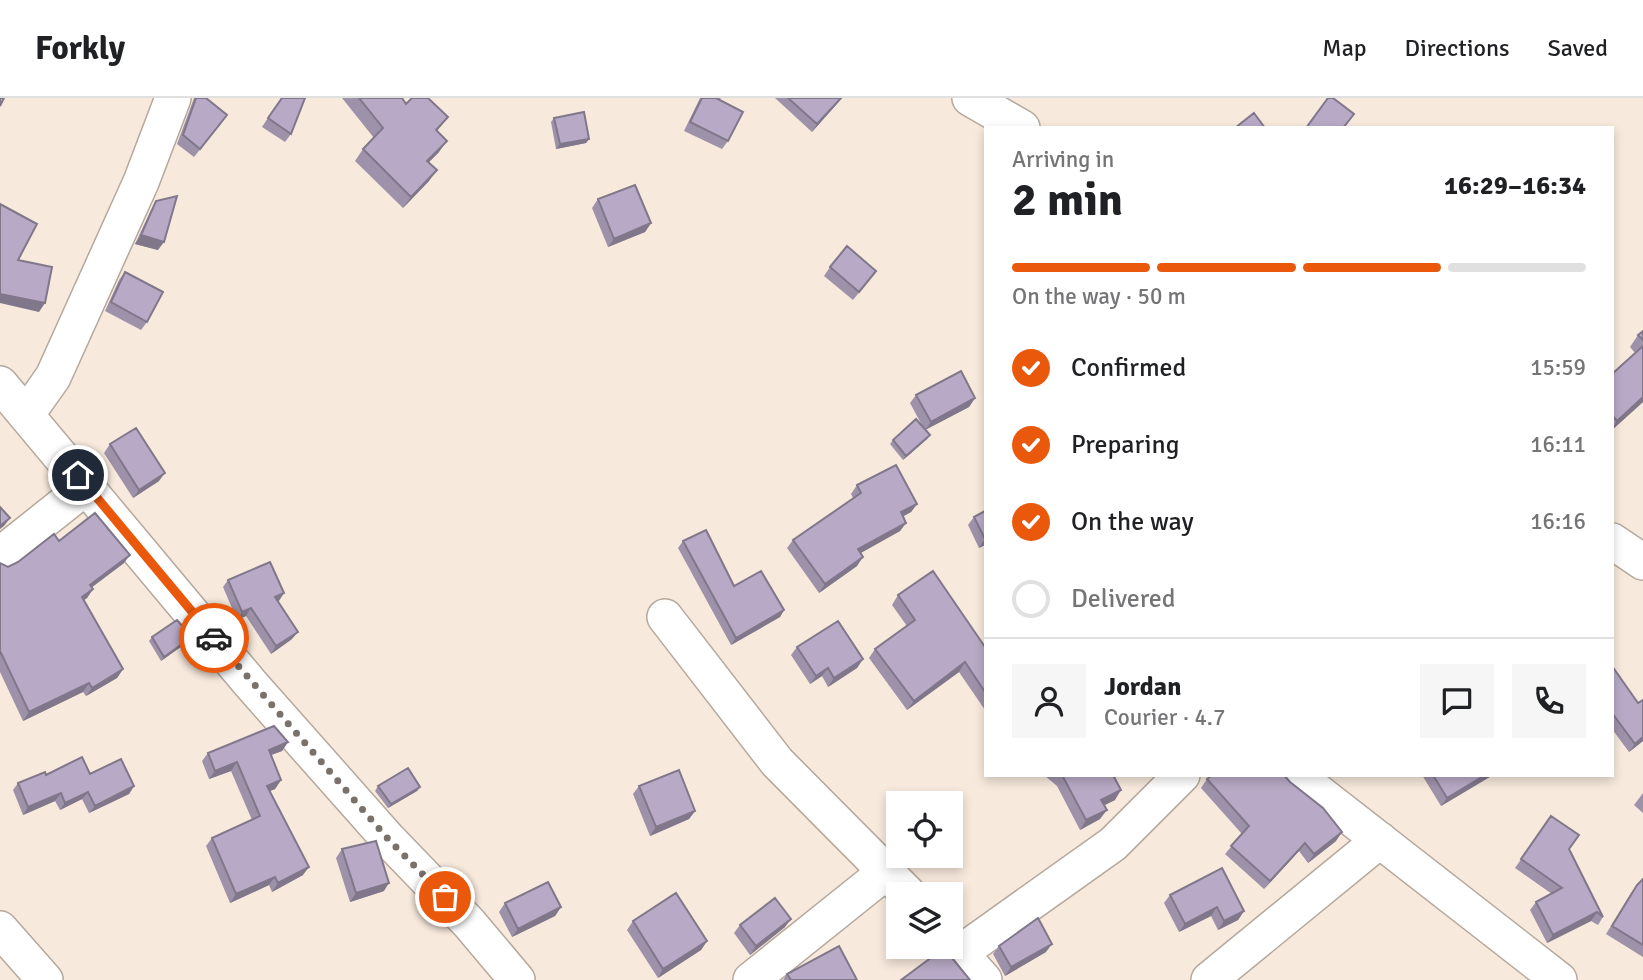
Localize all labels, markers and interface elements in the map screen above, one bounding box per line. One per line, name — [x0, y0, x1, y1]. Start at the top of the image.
text: Forkly — [35, 28, 125, 69]
text: Map — [1322, 33, 1367, 63]
text: Directions — [1405, 33, 1510, 63]
text: Saved — [1548, 33, 1608, 63]
text: Arriving in — [1012, 145, 1114, 174]
text: 16:29–16:34 — [1444, 170, 1586, 202]
text: 2 min — [1012, 172, 1123, 228]
text: On the way · 50 m — [1012, 282, 1186, 311]
icon: check — [1012, 349, 1050, 387]
text: Confirmed — [1071, 352, 1186, 384]
text: 15:59 — [1530, 353, 1586, 382]
icon: check — [1012, 426, 1050, 464]
text: Preparing — [1071, 429, 1179, 461]
text: 16:11 — [1530, 430, 1586, 459]
pin — [48, 445, 108, 505]
icon: home — [59, 456, 97, 494]
icon: check — [1012, 503, 1050, 541]
text: On the way — [1071, 506, 1194, 538]
text: 16:16 — [1530, 507, 1586, 536]
text: Delivered — [1071, 583, 1176, 615]
courier — [179, 603, 249, 673]
icon: car — [195, 619, 233, 657]
button: person — [1012, 664, 1086, 738]
button: chat — [1420, 664, 1494, 738]
button: phone — [1512, 664, 1586, 738]
text: Jordan — [1104, 671, 1181, 703]
text: Courier · 4.7 — [1104, 703, 1225, 732]
map controls — [886, 791, 963, 959]
button: locate — [886, 791, 963, 868]
pin — [415, 867, 475, 927]
icon: bag — [426, 878, 464, 916]
button: layers — [886, 882, 963, 959]

